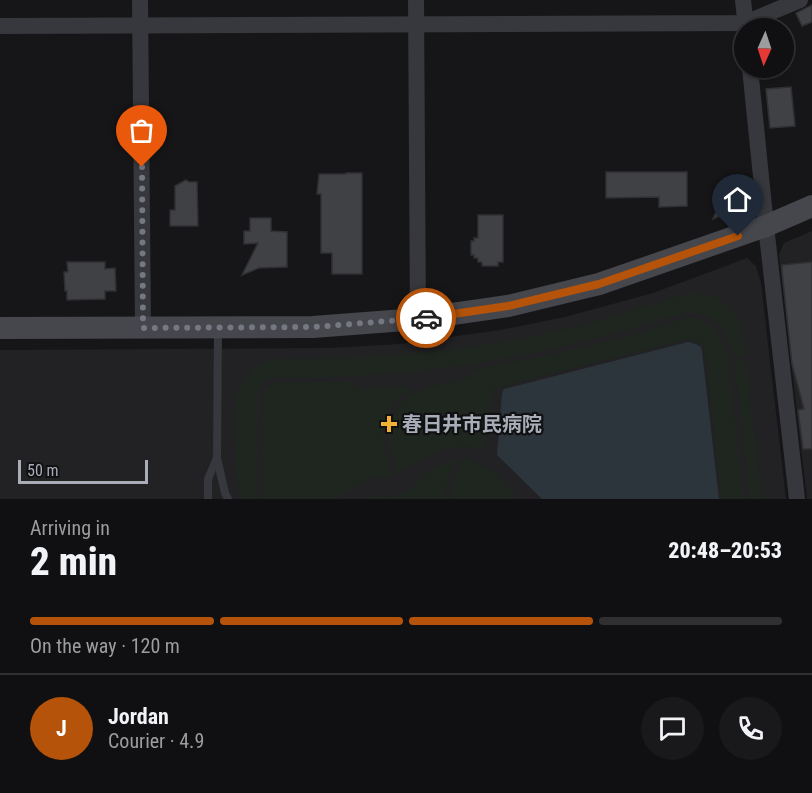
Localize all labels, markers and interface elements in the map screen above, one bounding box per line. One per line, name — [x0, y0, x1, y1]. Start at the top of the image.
north arrow — [734, 18, 794, 78]
map controls — [734, 18, 794, 78]
pin — [116, 105, 167, 167]
icon: bag — [125, 114, 158, 147]
pin — [712, 174, 763, 236]
icon: home — [721, 183, 754, 216]
courier — [396, 288, 456, 348]
icon: car — [410, 302, 443, 335]
place label: 春日井市民病院 — [402, 412, 542, 436]
marker: 春日井市民病院 — [380, 415, 398, 433]
scale bar — [18, 457, 148, 484]
text: 50 m — [27, 461, 59, 480]
text: Arriving in — [30, 516, 110, 540]
text: 20:48–20:53 — [668, 538, 782, 563]
text: 2 min — [30, 539, 117, 585]
text: On the way · 120 m — [30, 634, 180, 658]
button: chat — [641, 697, 704, 760]
button: phone — [719, 697, 782, 760]
text: Jordan — [108, 704, 169, 729]
text: J — [56, 716, 67, 741]
text: Courier · 4.9 — [108, 729, 204, 753]

